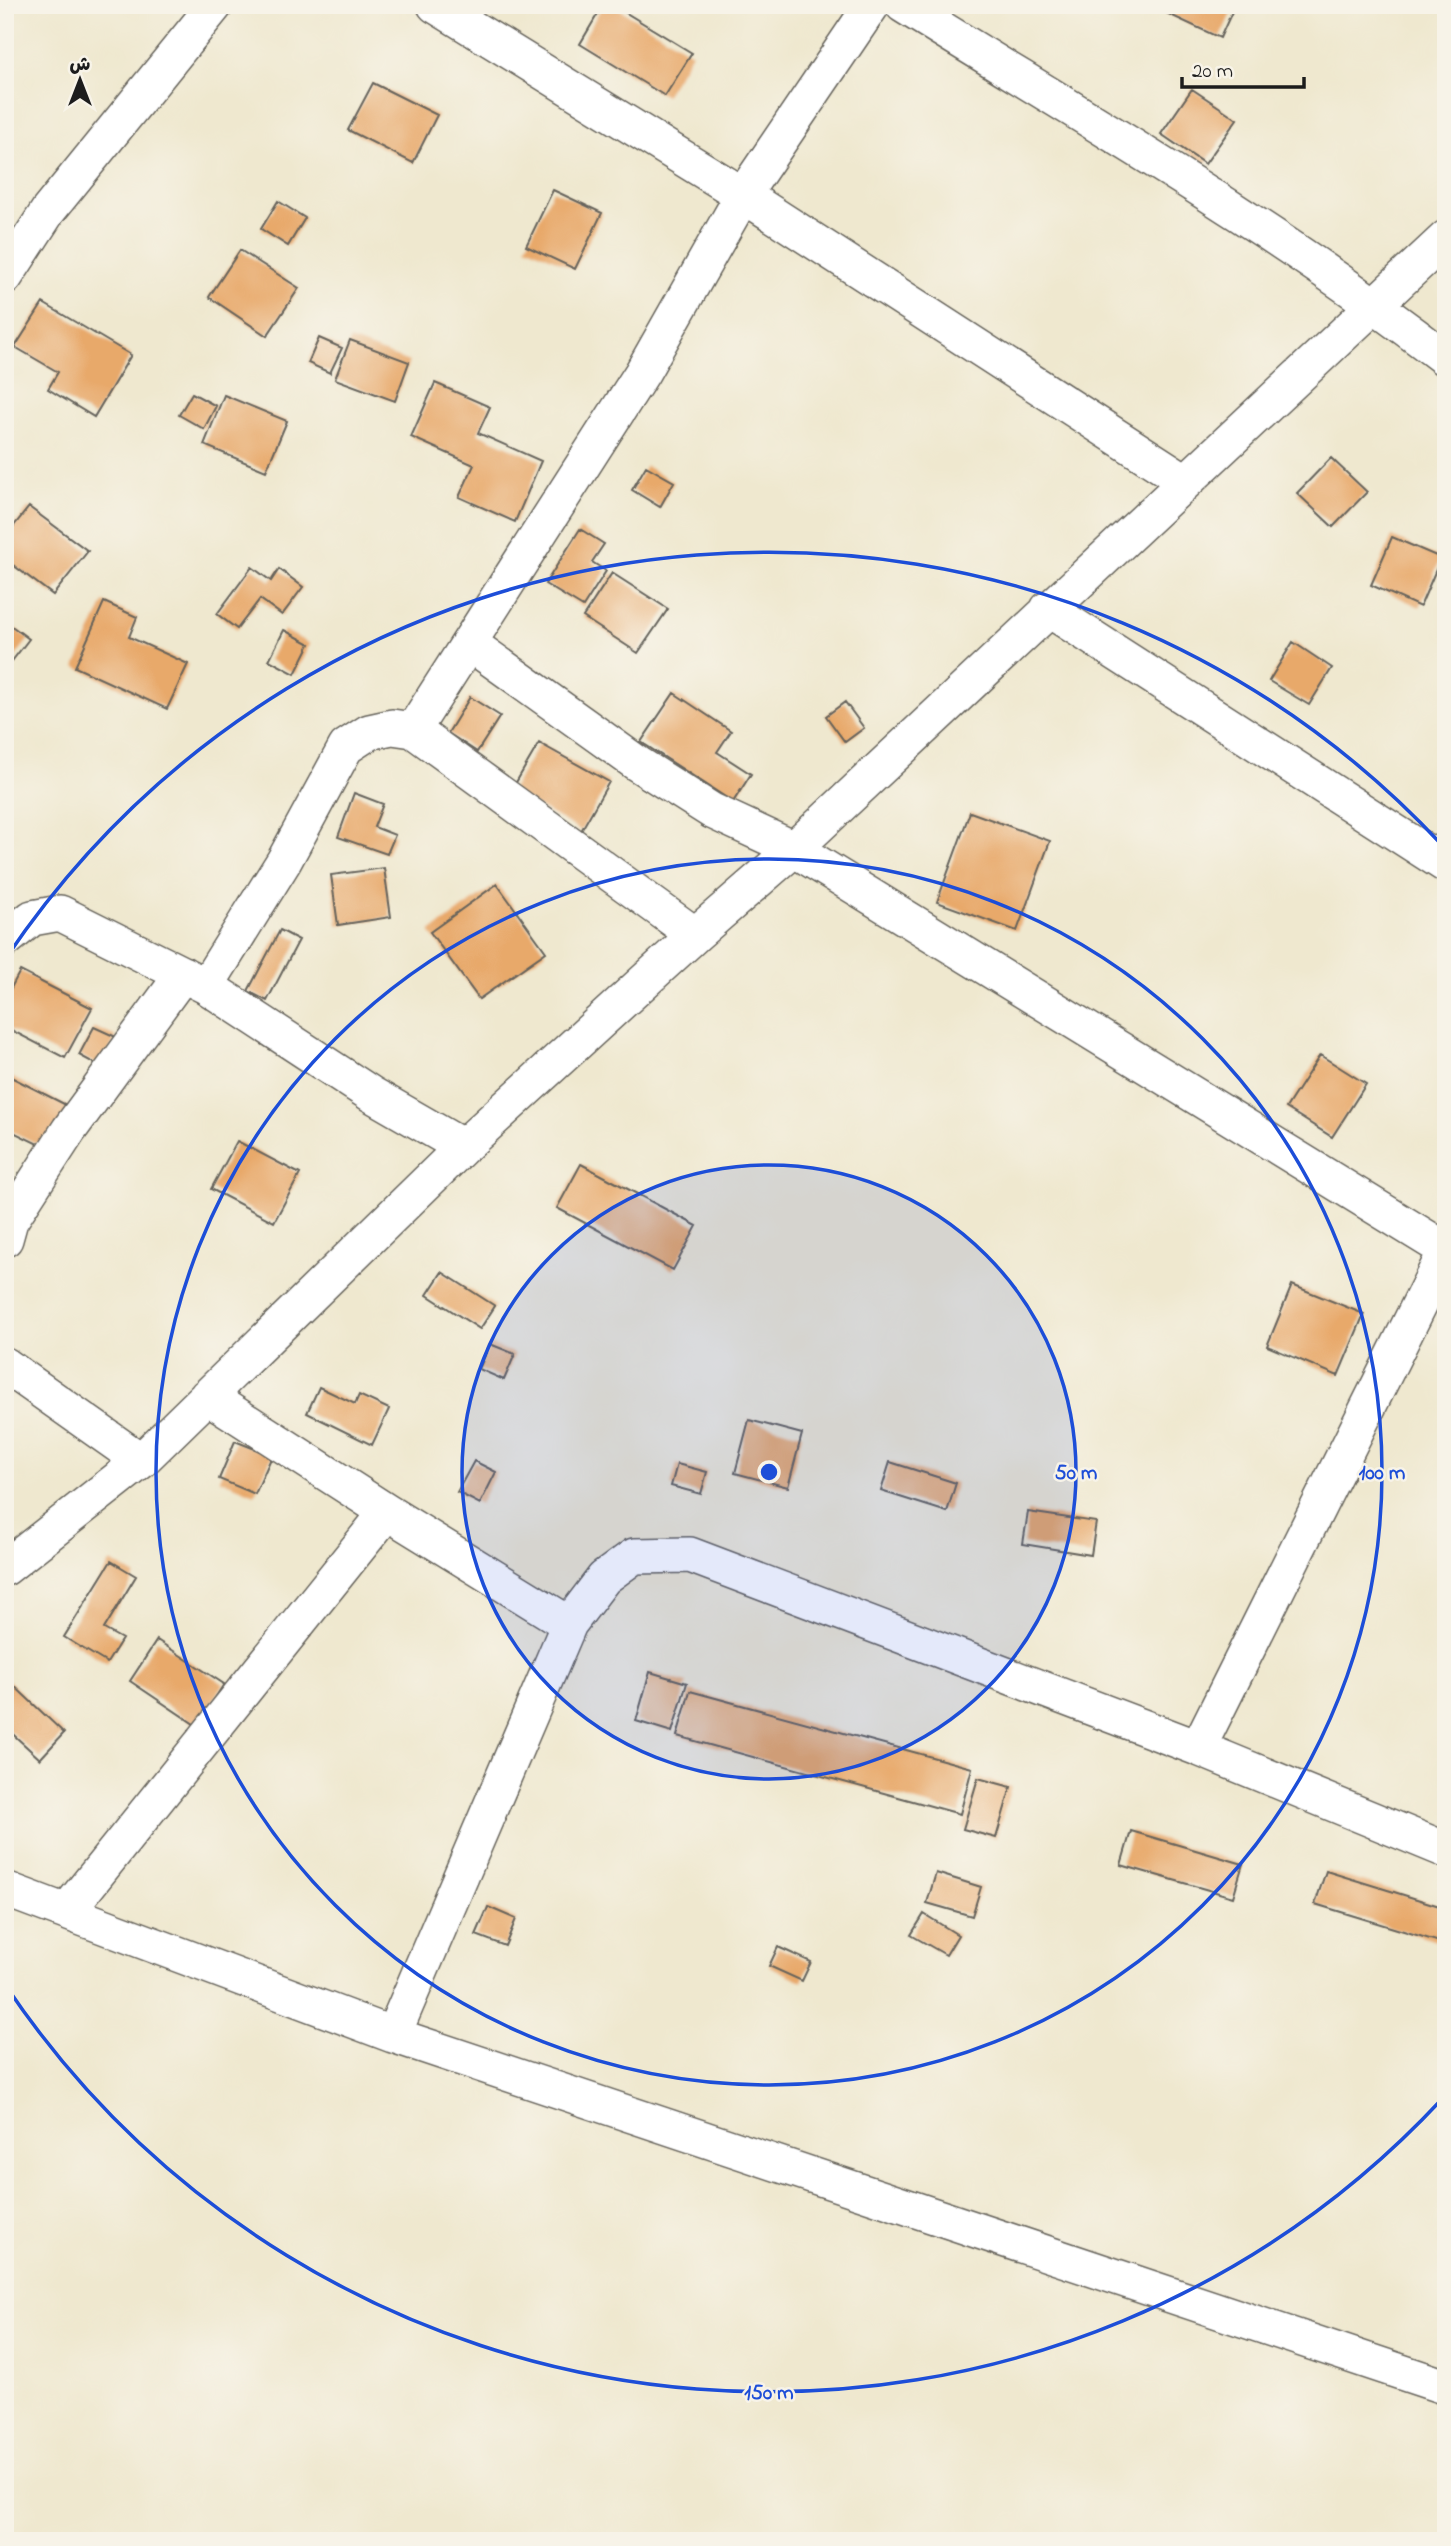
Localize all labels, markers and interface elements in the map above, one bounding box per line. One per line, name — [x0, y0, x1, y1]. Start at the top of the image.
north arrow — [46, 46, 116, 116]
scale bar — [1182, 46, 1304, 90]
text: ش — [70, 52, 91, 79]
text: 20 m — [1192, 57, 1233, 87]
text: 50 m — [1055, 1459, 1097, 1489]
text: 100 m — [1359, 1459, 1405, 1489]
centre of rings — [757, 1460, 781, 1484]
text: 150 m — [744, 2379, 794, 2409]

